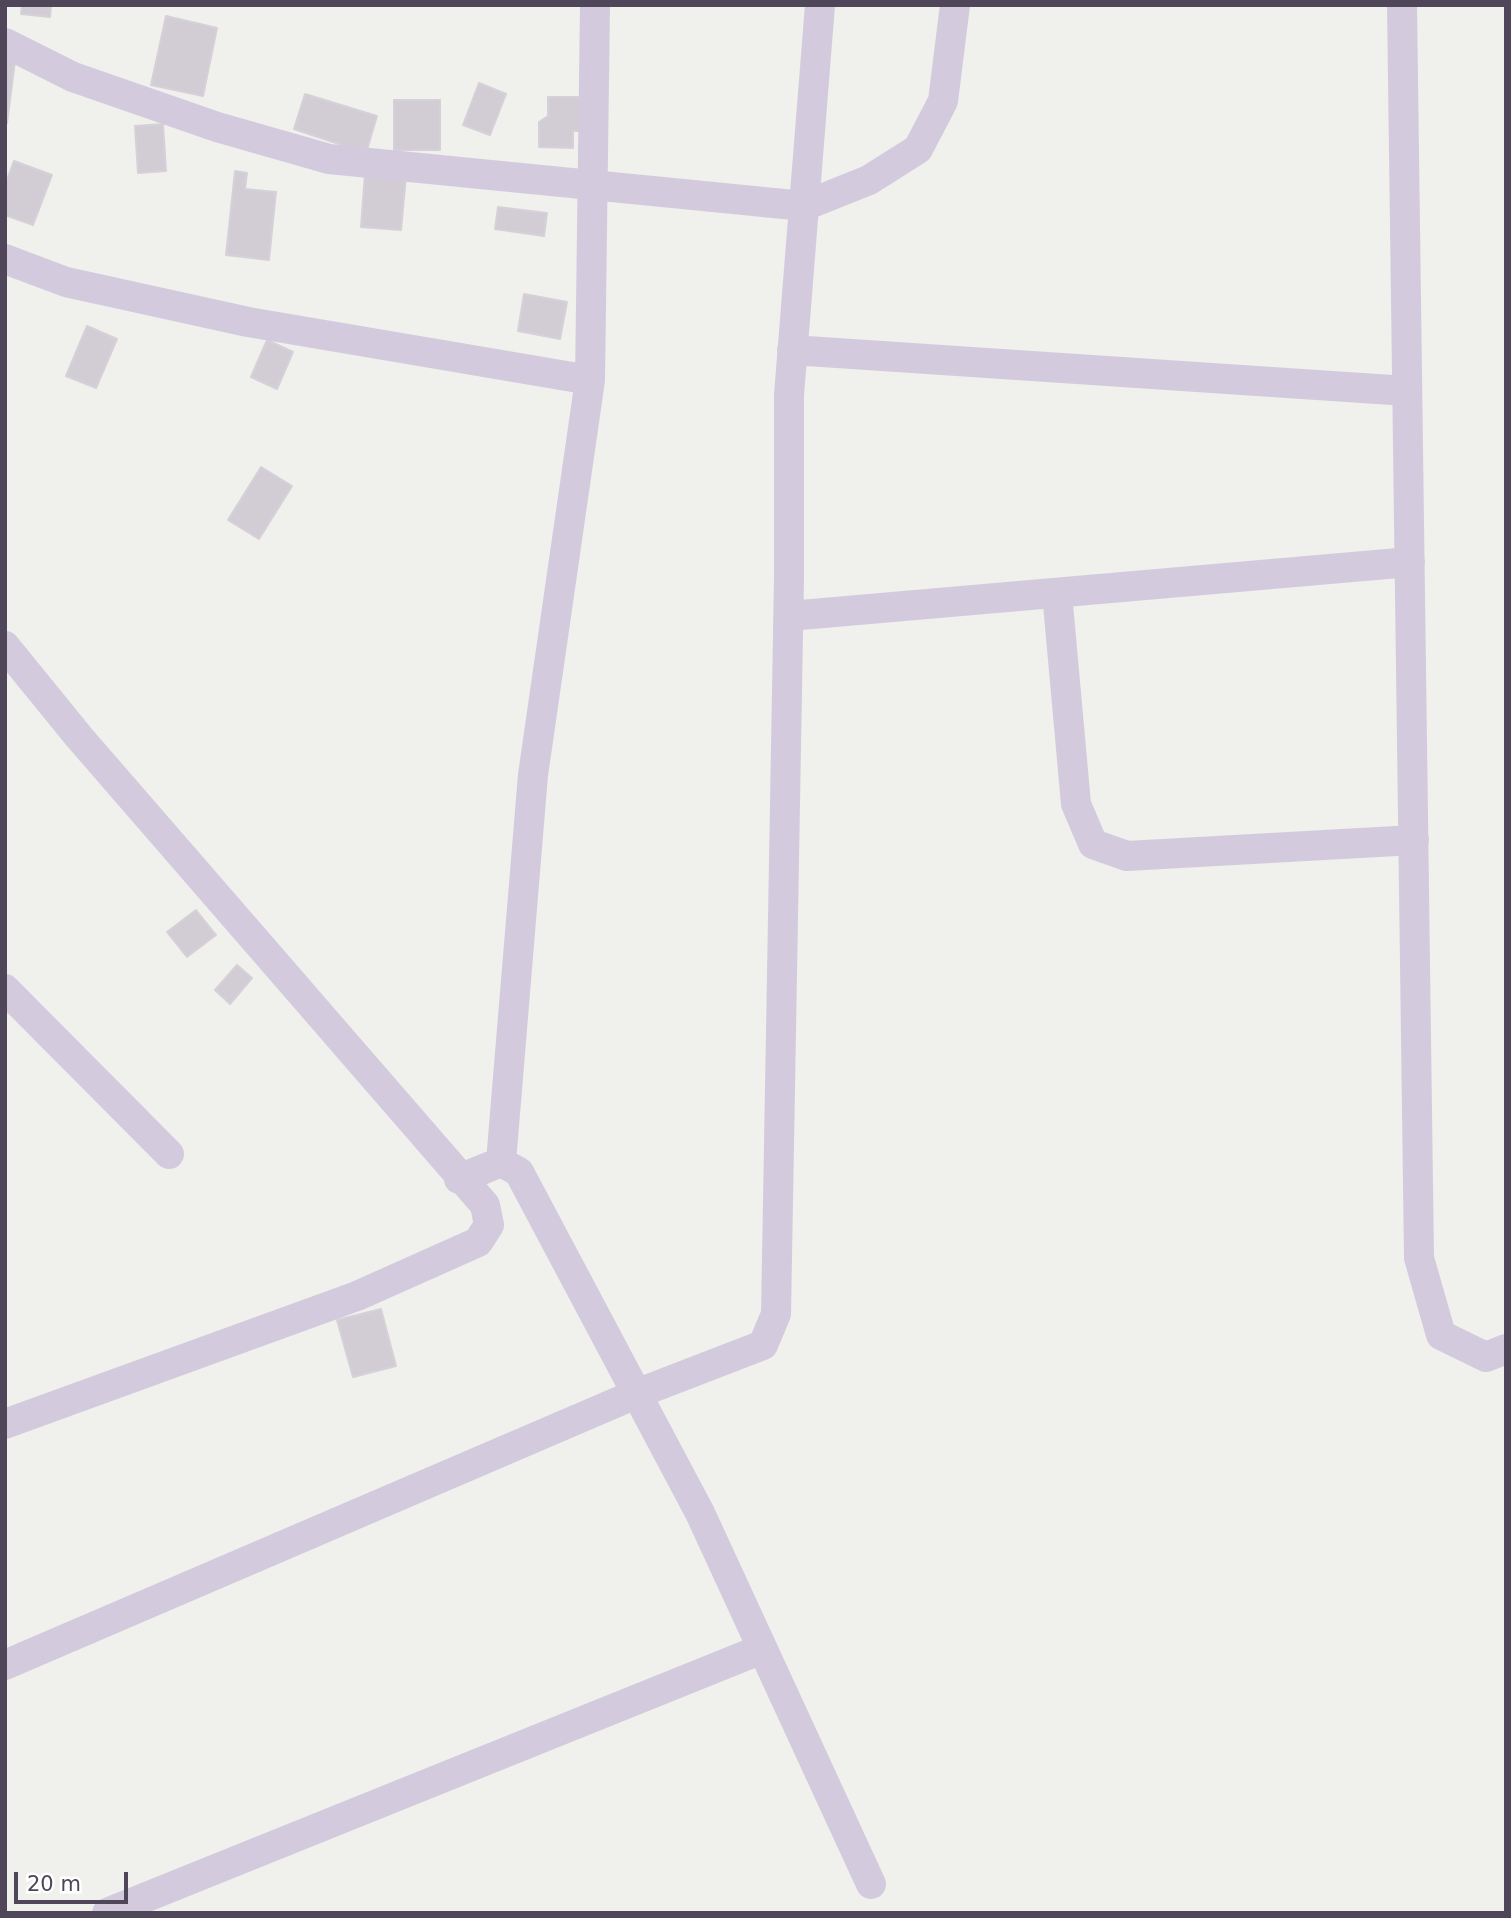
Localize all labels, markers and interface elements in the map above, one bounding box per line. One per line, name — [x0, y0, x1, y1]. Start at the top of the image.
scale bar — [18, 1858, 131, 1902]
text: 20 m — [27, 1872, 81, 1896]

